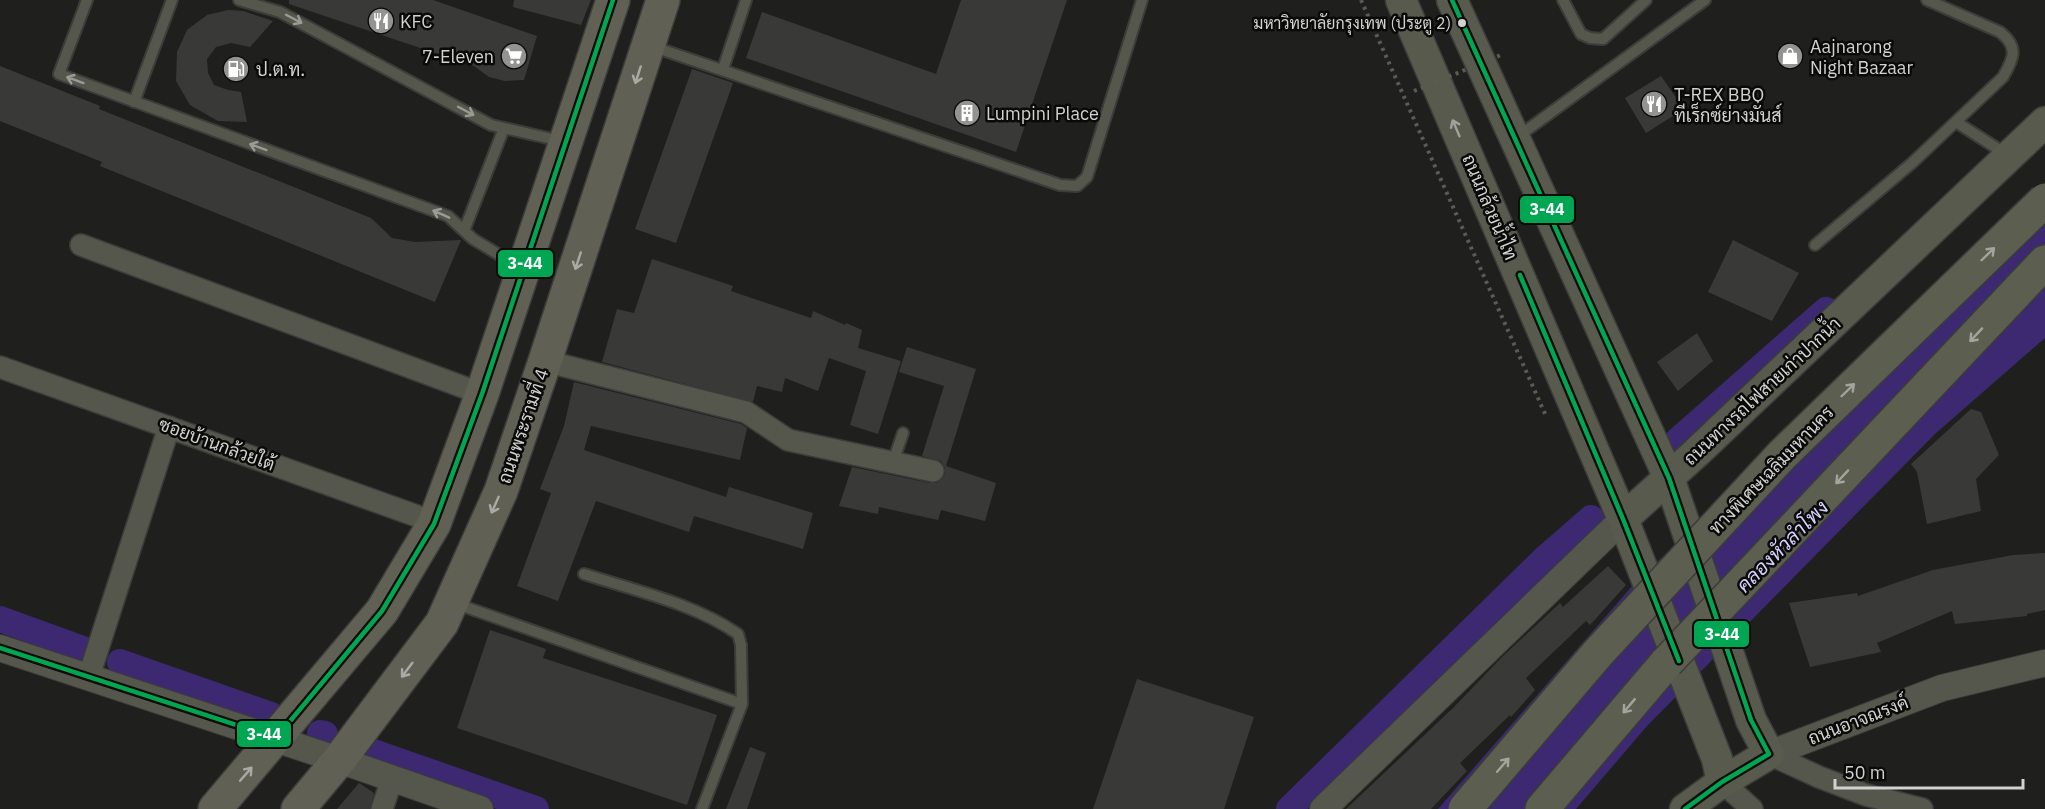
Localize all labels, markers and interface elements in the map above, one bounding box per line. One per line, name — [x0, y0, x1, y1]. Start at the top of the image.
restaurant icon: KFC — [366, 6, 396, 36]
place label: KFC — [400, 10, 432, 33]
place label: มหาวิทยาลัยกรุงเทพ (ประตู 2) — [1254, 13, 1451, 35]
one-way arrow — [285, 14, 303, 25]
marker: มหาวิทยาลัยกรุงเทพ (ประตู 2) — [1456, 17, 1468, 29]
place label: Aajnarong Night Bazaar — [1810, 35, 1913, 79]
supermarket icon: 7-Eleven — [499, 41, 529, 71]
shop icon: Aajnarong Night Bazaar — [1775, 41, 1805, 71]
place label: 7-Eleven — [422, 45, 494, 68]
fuel station icon: ป.ต.ท. — [221, 54, 251, 84]
place label: ป.ต.ท. — [256, 58, 305, 81]
one-way arrow — [631, 65, 642, 84]
one-way arrow — [66, 74, 85, 85]
place label: T-REX BBQ ทีเร็กซ์ย่างมันส์ — [1674, 83, 1782, 127]
restaurant icon: T-REX BBQ ทีเร็กซ์ย่างมันส์ — [1639, 89, 1669, 119]
building icon: Lumpini Place — [952, 98, 982, 128]
place label: Lumpini Place — [986, 102, 1099, 125]
one-way arrow — [457, 105, 474, 117]
one-way arrow — [1450, 119, 1461, 137]
one-way arrow — [249, 140, 268, 151]
street label: ถนนกล้วยน้ำไท — [1457, 149, 1526, 263]
line badge: 3-44 — [1519, 195, 1575, 224]
text: 3-44 — [1529, 199, 1565, 219]
one-way arrow — [433, 208, 451, 219]
one-way arrow — [1981, 247, 1996, 261]
line badge: 3-44 — [497, 249, 554, 278]
one-way arrow — [571, 251, 582, 270]
text: 3-44 — [507, 253, 543, 273]
street label: ถนนทางรถไฟสายเก่าปากน้ำ — [1676, 309, 1845, 470]
one-way arrow — [1969, 327, 1983, 342]
street label: ถนนพระรามที่ 4 — [489, 364, 553, 486]
one-way arrow — [1841, 383, 1856, 397]
street label: ทางพิเศษเฉลิมมหานคร — [1704, 401, 1838, 539]
street label: ซอยบ้านกล้วยใต้ — [156, 411, 279, 476]
one-way arrow — [1835, 469, 1849, 484]
water label: คลองหัวลำโพง — [1730, 494, 1834, 598]
one-way arrow — [488, 496, 500, 514]
line badge: 3-44 — [1693, 620, 1750, 648]
text: 3-44 — [1704, 624, 1740, 644]
one-way arrow — [400, 661, 413, 677]
street label: ถนนอาจณรงค์ — [1804, 689, 1911, 750]
one-way arrow — [1622, 698, 1636, 713]
line badge: 3-44 — [236, 720, 292, 748]
text: 3-44 — [246, 724, 282, 744]
scale bar — [1835, 752, 2022, 790]
one-way arrow — [1496, 757, 1509, 773]
text: 50 m — [1844, 761, 1886, 784]
one-way arrow — [239, 766, 252, 782]

